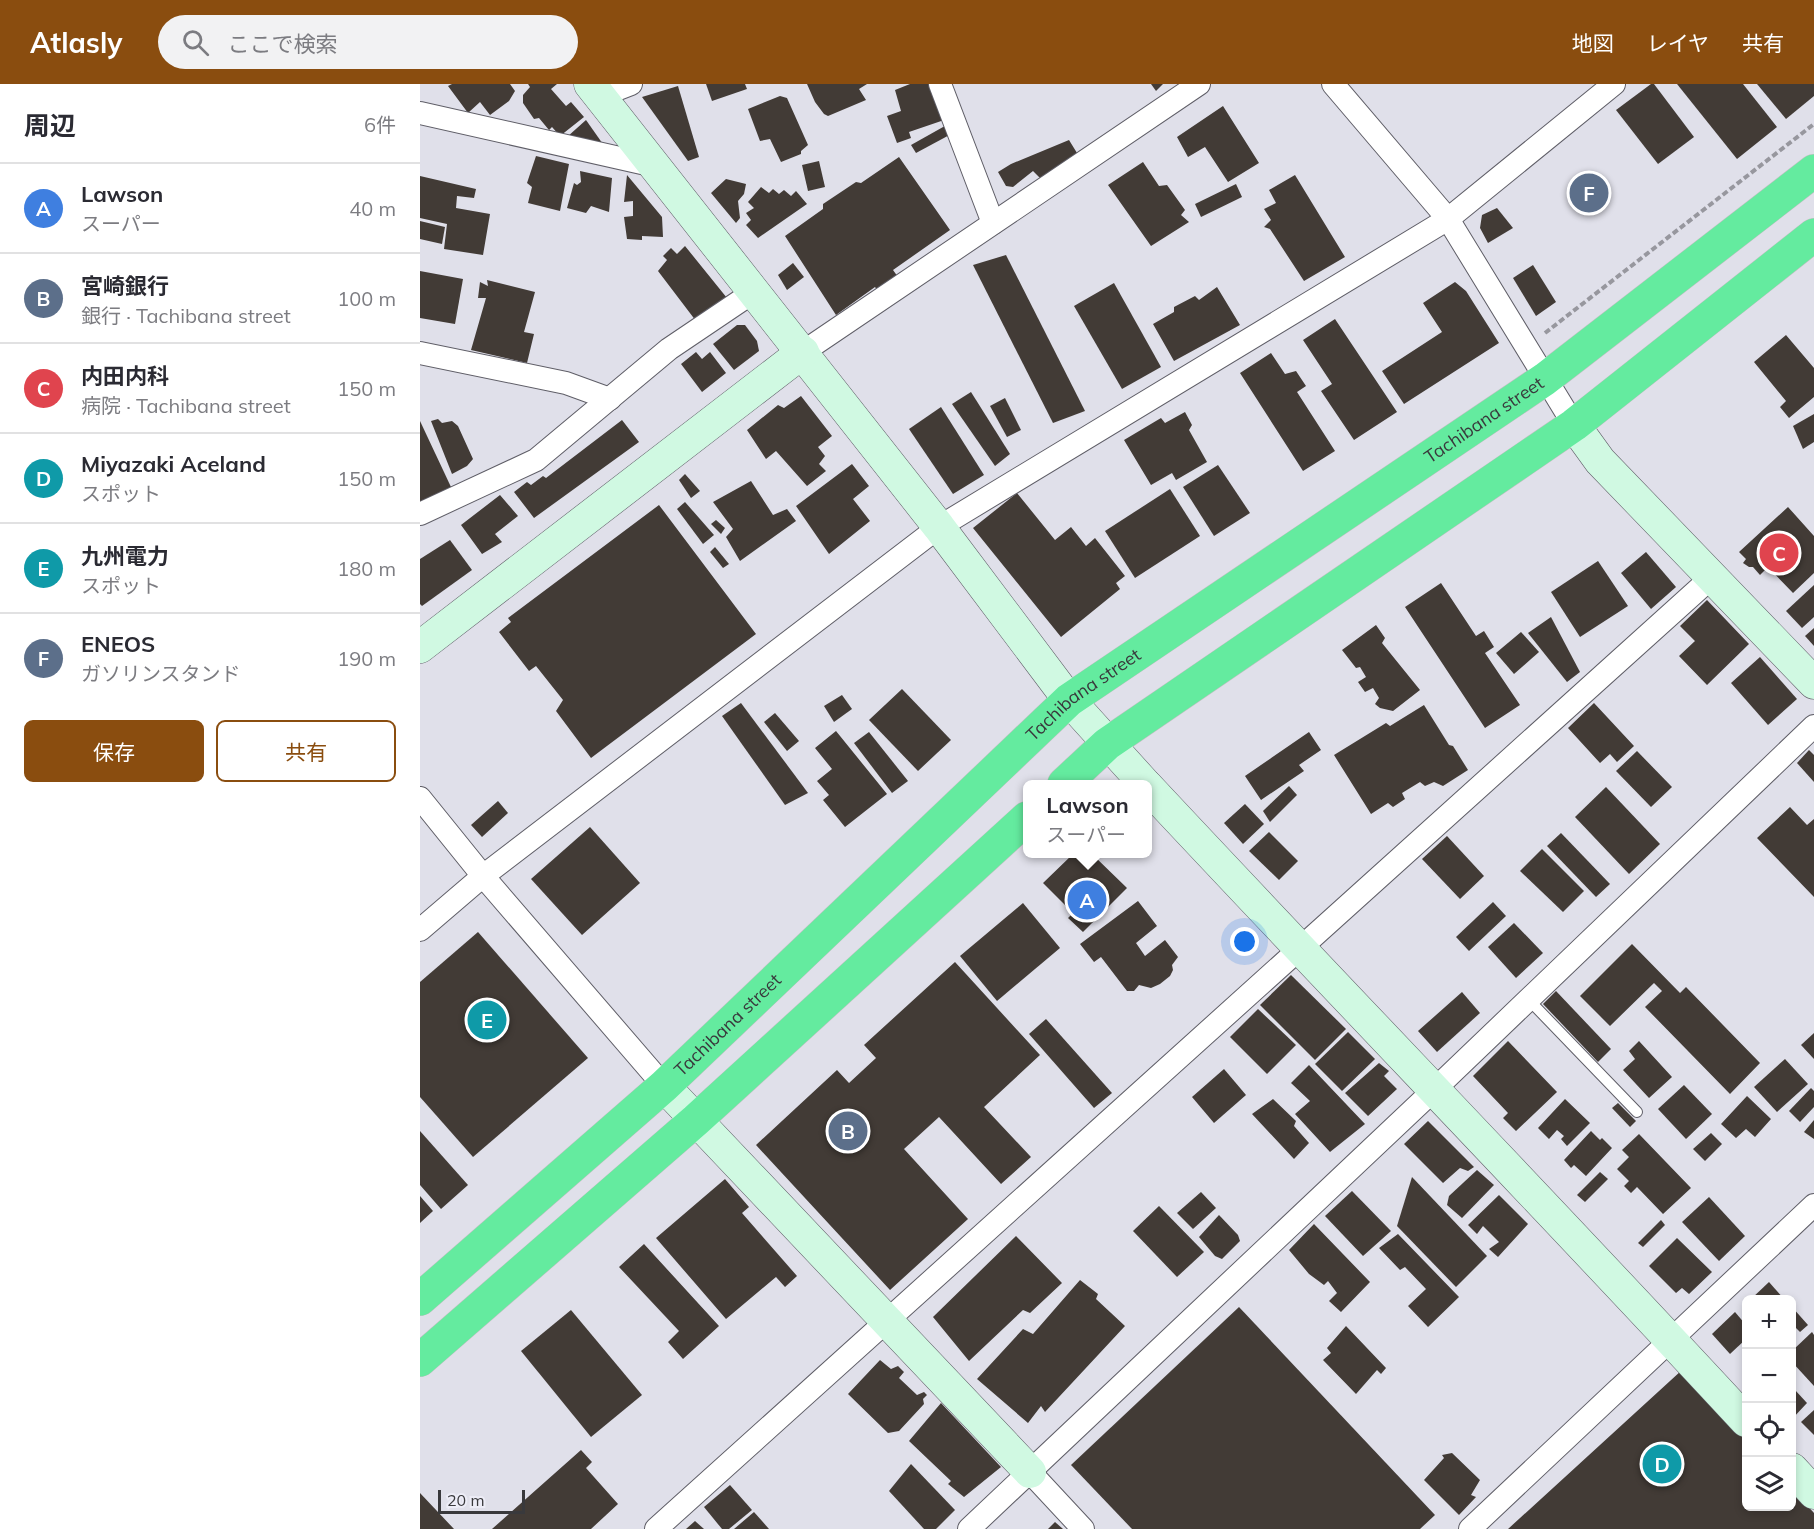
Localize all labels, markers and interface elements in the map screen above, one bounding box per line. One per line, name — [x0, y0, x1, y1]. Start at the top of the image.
search box — [158, 15, 578, 69]
text: Atlasly — [30, 25, 122, 60]
icon: search — [179, 26, 212, 59]
text: ここで検索 — [227, 30, 337, 58]
text: 地図 — [1572, 30, 1614, 56]
text: レイヤ — [1647, 30, 1709, 56]
text: 共有 — [1742, 30, 1784, 56]
text: 周辺 — [24, 109, 76, 142]
text: 6件 — [364, 112, 396, 137]
pin: F — [1570, 170, 1608, 216]
text: Lawson — [81, 180, 163, 208]
text: A — [36, 196, 51, 221]
text: 40 m — [349, 196, 396, 221]
text: スーパー — [81, 211, 161, 236]
text: 宮崎銀行 — [81, 272, 169, 300]
text: B — [37, 286, 50, 311]
text: 100 m — [337, 286, 396, 311]
text: 銀行 · Tachibana street — [81, 303, 291, 328]
text: 内田内科 — [81, 362, 169, 390]
street label: Tachibana street — [1420, 371, 1548, 468]
text: C — [37, 376, 50, 401]
text: 150 m — [337, 376, 396, 401]
text: 病院 · Tachibana street — [81, 393, 291, 418]
text: Miyazaki Aceland — [81, 450, 266, 478]
text: D — [36, 466, 51, 491]
text: 150 m — [337, 466, 396, 491]
text: スポット — [81, 481, 161, 506]
pin: C — [1760, 530, 1798, 576]
text: 九州電力 — [81, 542, 169, 570]
text: E — [38, 556, 49, 581]
text: 180 m — [337, 556, 396, 581]
text: スポット — [81, 573, 161, 598]
text: ENEOS — [81, 630, 155, 658]
street label: Tachibana street — [1021, 643, 1145, 746]
text: F — [38, 646, 49, 671]
text: 190 m — [337, 646, 396, 671]
text: ガソリンスタンド — [81, 661, 241, 686]
button: 保存 — [24, 720, 204, 782]
button: 共有 — [216, 720, 396, 782]
popup — [1023, 780, 1152, 858]
text: Lawson — [1046, 791, 1129, 819]
text: スーパー — [1046, 822, 1126, 847]
pin: A — [1068, 878, 1106, 922]
your location — [1230, 927, 1259, 956]
street label: Tachibana street — [669, 968, 786, 1081]
pin: E — [468, 998, 506, 1042]
pin: B — [828, 1108, 868, 1154]
map controls — [1742, 1295, 1796, 1511]
button: + — [1742, 1295, 1796, 1349]
button: − — [1742, 1349, 1796, 1403]
button: locate — [1742, 1403, 1796, 1457]
pin: D — [1642, 1442, 1682, 1486]
button: layers — [1742, 1457, 1796, 1511]
scale bar — [438, 1487, 525, 1514]
text: 20 m — [447, 1490, 484, 1510]

